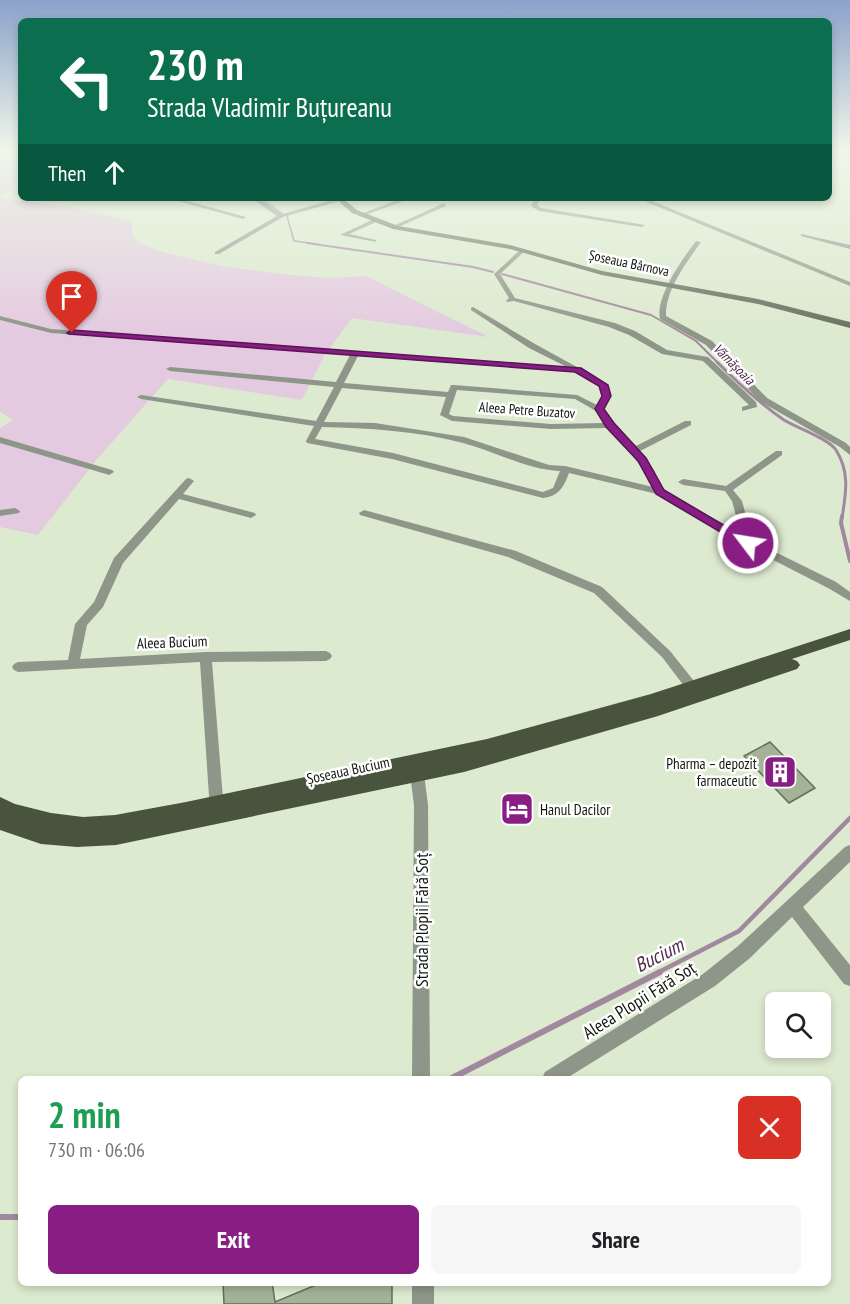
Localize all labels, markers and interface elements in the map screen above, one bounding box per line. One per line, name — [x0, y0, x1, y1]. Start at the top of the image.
text: 230 m — [147, 37, 244, 92]
icon: left — [48, 42, 126, 120]
text: Strada Vladimir Buțureanu — [147, 90, 392, 124]
icon: ahead — [98, 156, 131, 189]
text: Then — [48, 159, 86, 187]
street label: Șoseaua Bârnova — [587, 246, 671, 280]
pin — [46, 271, 97, 333]
icon: arrive — [55, 280, 88, 313]
water label: Vămășoaia — [709, 339, 759, 389]
street label: Aleea Petre Buzatov — [478, 398, 576, 422]
position arrow — [716, 511, 780, 575]
street label: Aleea Bucium — [136, 631, 208, 653]
street label: Șoseaua Bucium — [305, 752, 391, 788]
place label: Pharma – depozit farmaceutic — [666, 754, 758, 790]
building icon: Pharma – depozit farmaceutic — [762, 754, 798, 790]
hotel icon: Hanul Dacilor — [499, 791, 535, 827]
place label: Hanul Dacilor — [540, 800, 611, 819]
street label: Strada Plopii Fără Soț — [410, 853, 433, 987]
water label: Bucium — [630, 931, 689, 978]
street label: Aleea Plopii Fără Soț — [578, 956, 700, 1044]
map controls — [765, 992, 831, 1058]
button: search — [765, 992, 831, 1058]
text: 2 min — [48, 1091, 121, 1138]
button: close — [738, 1096, 801, 1159]
text: 730 m · 06:06 — [48, 1137, 145, 1163]
button: Exit — [48, 1205, 419, 1274]
button: Share — [431, 1205, 801, 1274]

